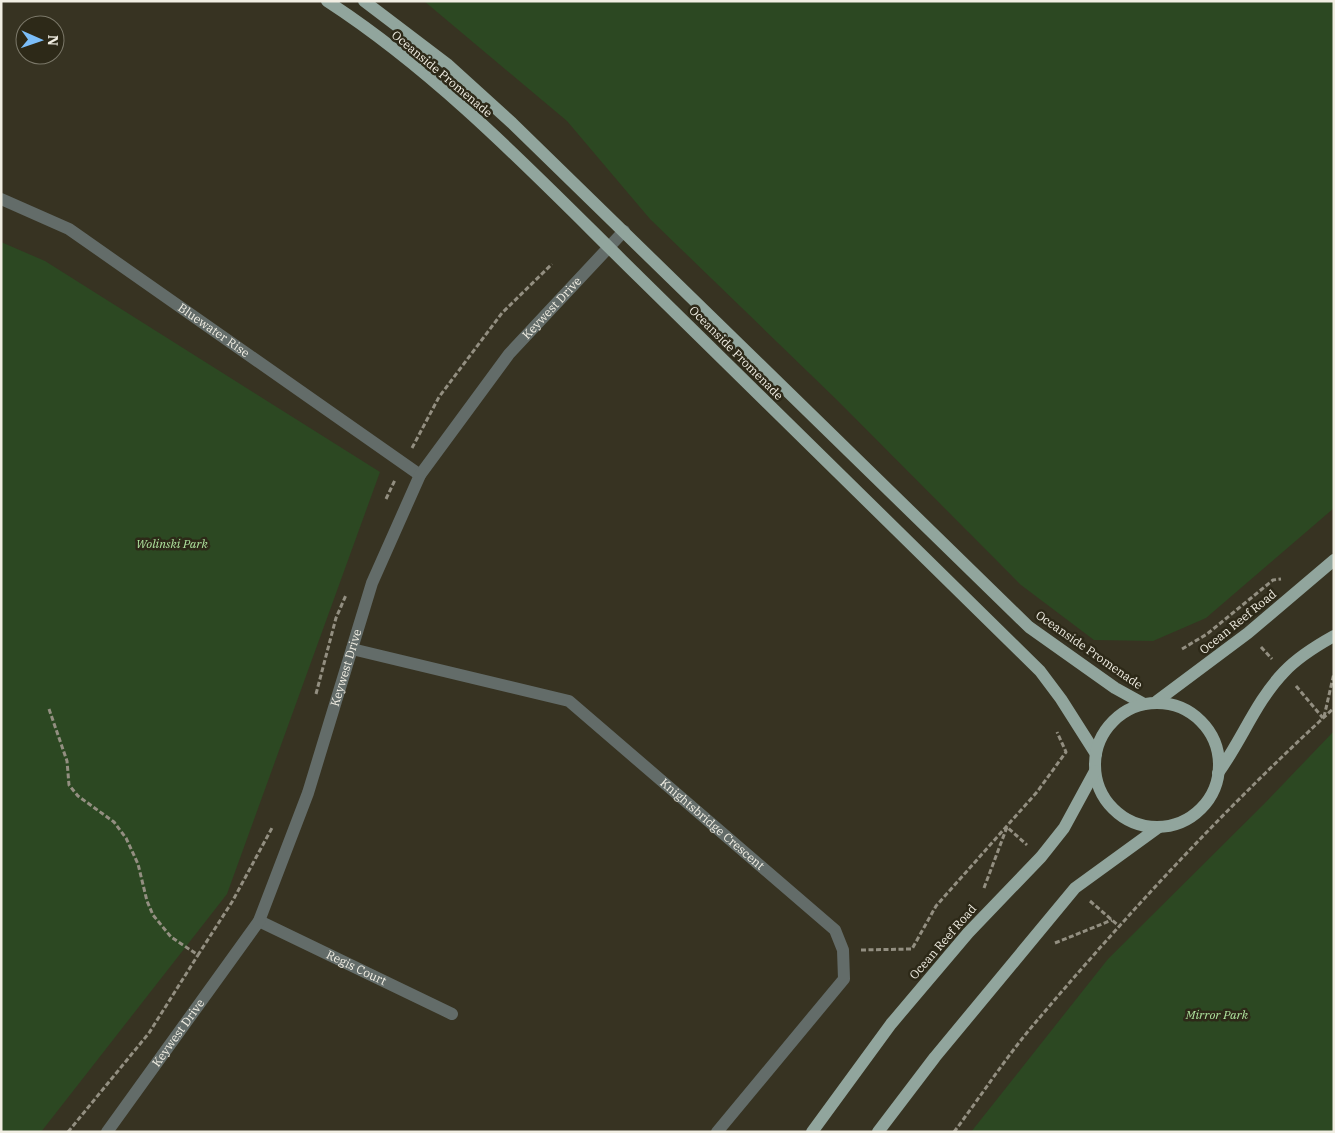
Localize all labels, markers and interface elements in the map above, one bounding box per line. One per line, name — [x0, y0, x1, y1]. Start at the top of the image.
north arrow — [15, 15, 65, 65]
street label: Oceanside Promenade — [389, 27, 496, 120]
text: N — [44, 35, 62, 46]
street label: Keywest Drive — [519, 273, 584, 342]
street label: Bluewater Rise — [175, 300, 253, 360]
street label: Oceanside Promenade — [686, 302, 787, 403]
park label: Wolinski Park — [136, 536, 209, 551]
street label: Ocean Reef Road — [1196, 586, 1279, 657]
street label: Oceanside Promenade — [1033, 607, 1146, 692]
street label: Keywest Drive — [327, 627, 365, 708]
street label: Knightsbridge Crescent — [657, 775, 768, 873]
street label: Ocean Reef Road — [906, 901, 979, 982]
street label: Regis Court — [324, 947, 389, 988]
street label: Keywest Drive — [148, 996, 207, 1070]
park label: Mirror Park — [1185, 1007, 1249, 1022]

